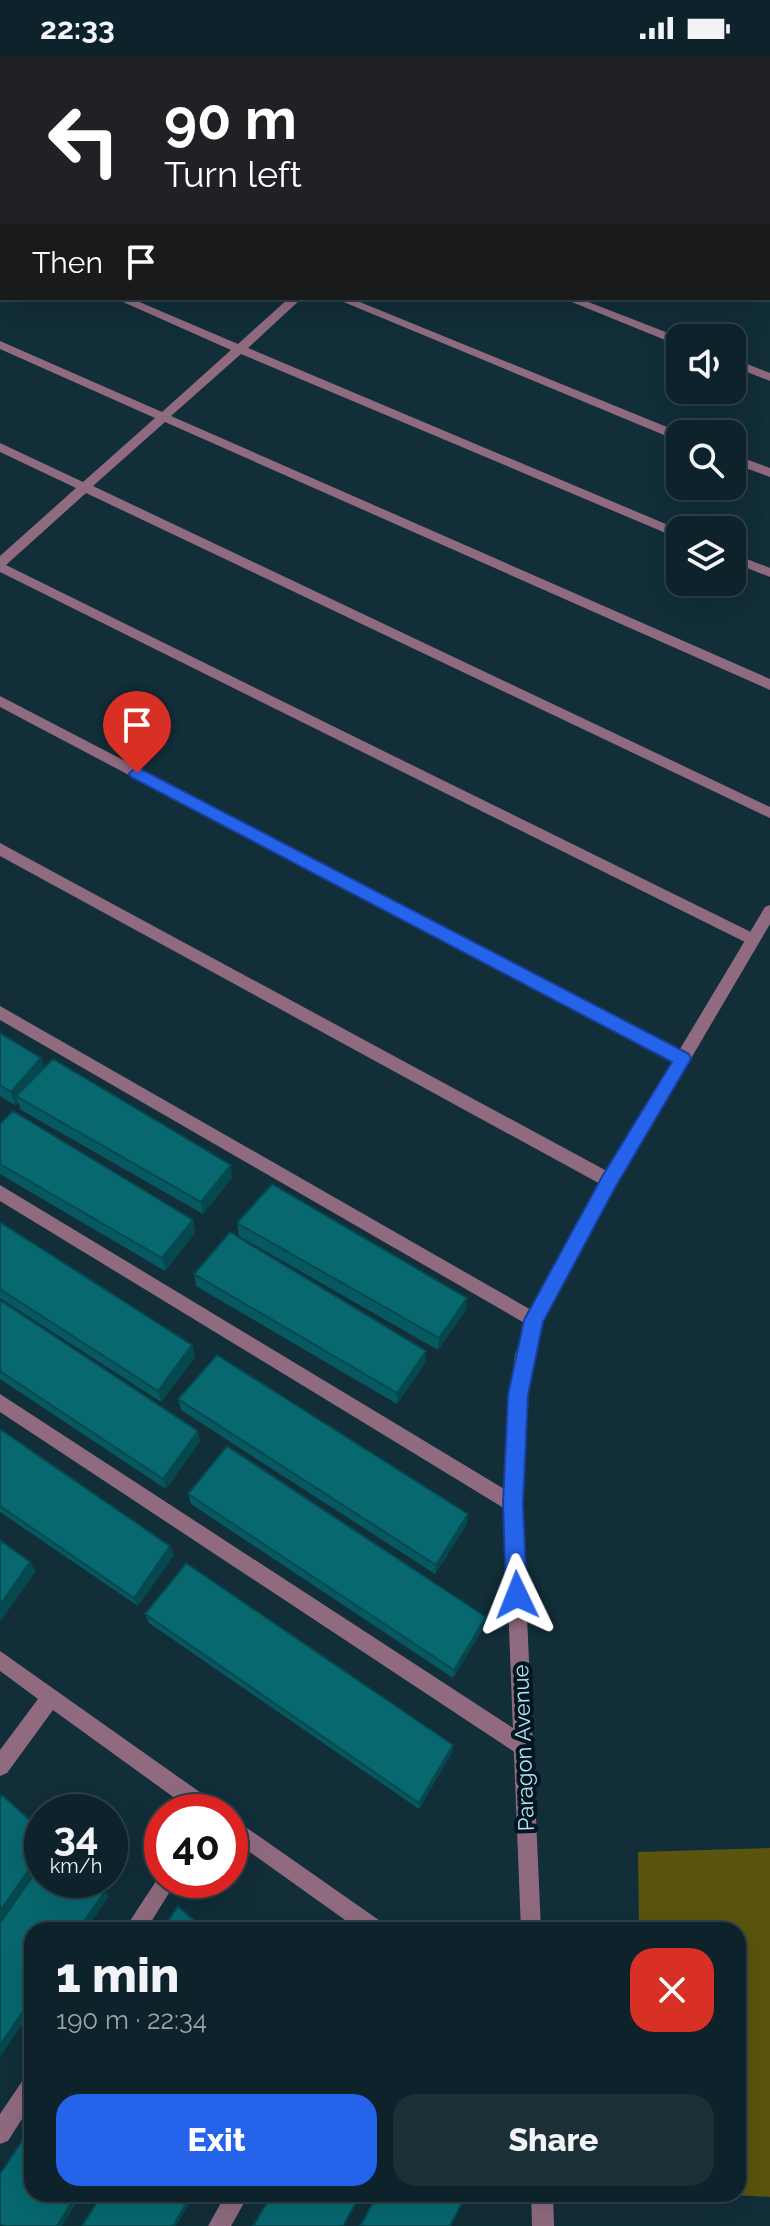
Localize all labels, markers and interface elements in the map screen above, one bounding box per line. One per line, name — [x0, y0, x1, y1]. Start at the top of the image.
text: 22:33 — [40, 11, 115, 46]
text: 90 m — [164, 86, 297, 152]
icon: left — [32, 88, 136, 192]
text: Turn left — [164, 153, 302, 195]
icon: arrive — [119, 240, 163, 284]
text: Then — [32, 245, 103, 280]
map controls — [666, 324, 746, 596]
button: sound — [666, 324, 746, 404]
button: search — [666, 420, 746, 500]
button: layers — [666, 516, 746, 596]
pin — [103, 691, 171, 773]
icon: arrive — [115, 703, 159, 747]
position arrow — [475, 1553, 559, 1637]
street label: Paragon Avenue — [507, 1664, 539, 1832]
speed limit sign: 40 — [144, 1794, 248, 1898]
text: 34 — [53, 1812, 99, 1859]
text: km/h — [50, 1854, 102, 1878]
text: 1 min — [56, 1947, 179, 2003]
button: close — [630, 1948, 714, 2032]
text: 190 m · 22:34 — [56, 2005, 207, 2035]
button: Exit — [56, 2094, 377, 2186]
button: Share — [393, 2094, 714, 2186]

